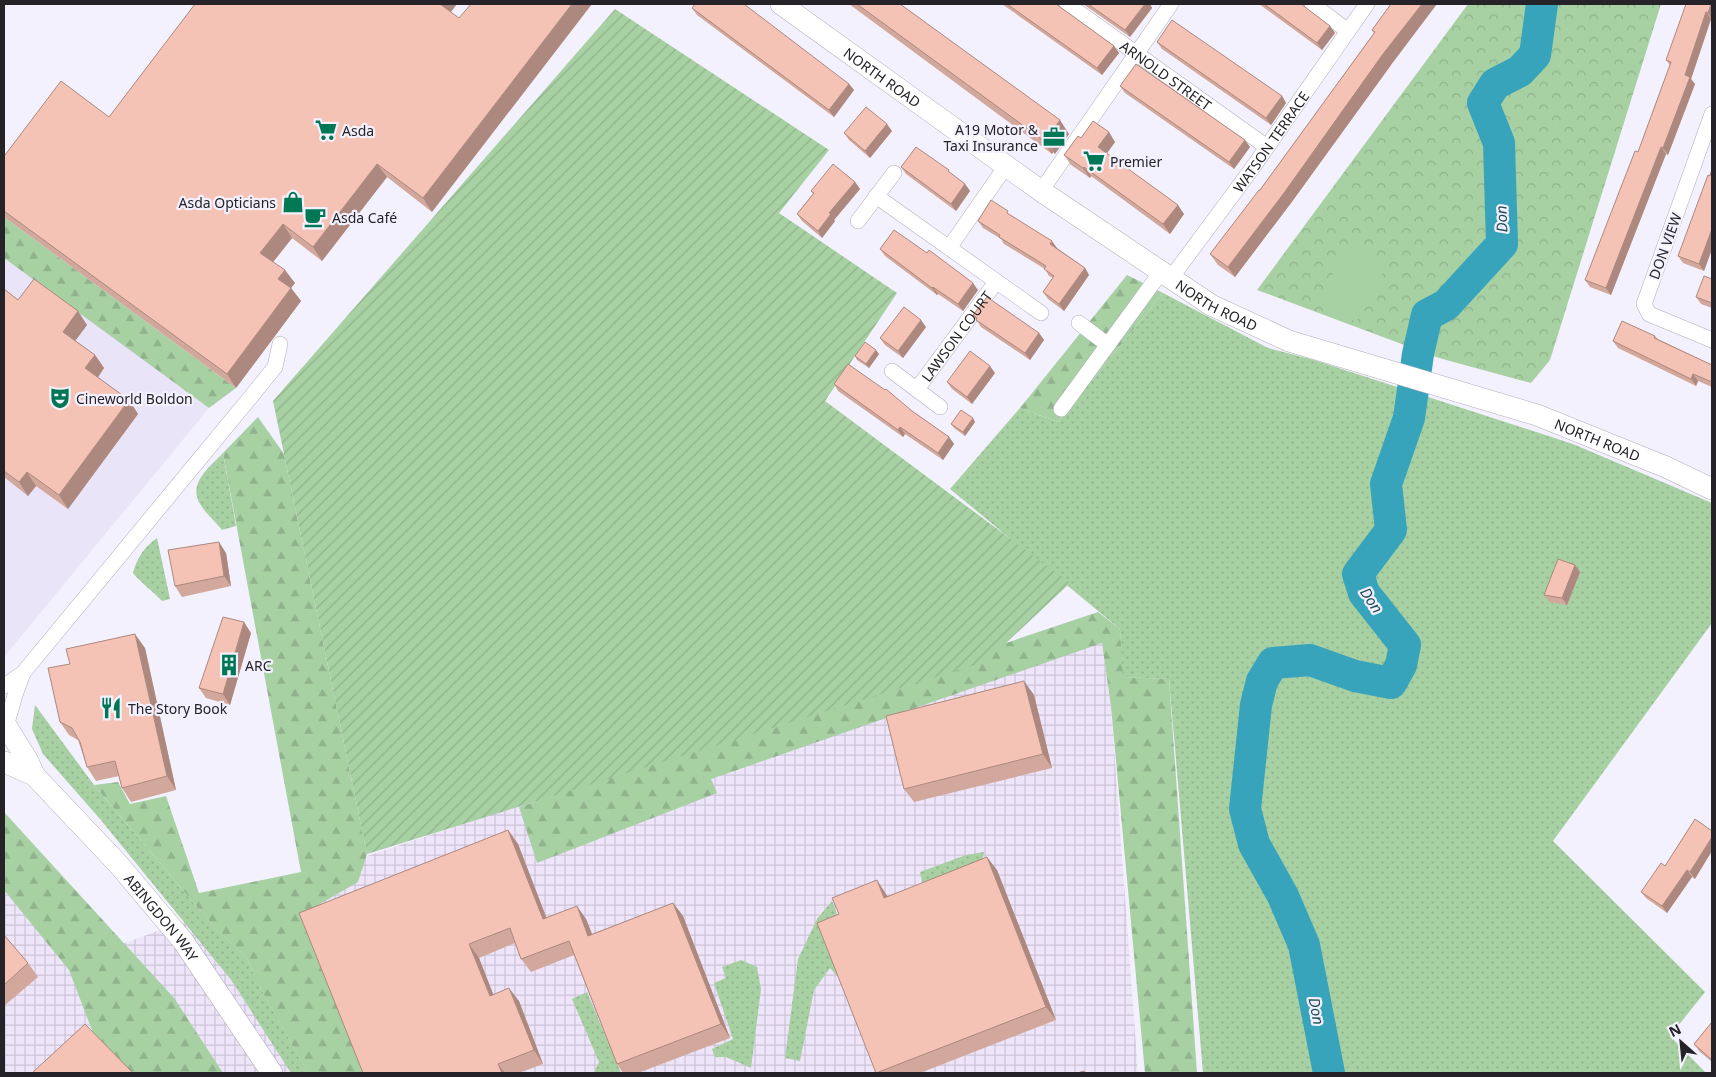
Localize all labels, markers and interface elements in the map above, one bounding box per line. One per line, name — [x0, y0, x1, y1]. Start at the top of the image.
street label: ARNOLD STREET — [1117, 36, 1216, 114]
street label: NORTH ROAD — [840, 43, 925, 111]
street label: WATSON TERRACE — [1228, 87, 1313, 196]
supermarket icon: Asda — [313, 117, 339, 143]
place label: A19 Motor & Taxi Insurance — [943, 120, 1039, 155]
place label: Asda — [342, 121, 374, 140]
office icon: A19 Motor & Taxi Insurance — [1041, 124, 1067, 150]
supermarket icon: Premier — [1081, 148, 1107, 174]
place label: Premier — [1110, 152, 1162, 171]
shop icon: Asda Opticians — [280, 189, 306, 215]
place label: Asda Opticians — [178, 193, 276, 212]
cafe icon: Asda Café — [302, 204, 328, 230]
water label: Don — [1491, 205, 1511, 233]
place label: Asda Café — [332, 208, 397, 227]
street label: DON VIEW — [1644, 210, 1686, 282]
street label: NORTH ROAD — [1172, 275, 1261, 335]
street label: LAWSON COURT — [917, 287, 996, 385]
theatre icon: Cineworld Boldon — [47, 385, 73, 411]
place label: Cineworld Boldon — [76, 389, 193, 408]
street label: NORTH ROAD — [1552, 414, 1643, 465]
water label: Don — [1356, 583, 1388, 617]
building icon: ARC — [216, 652, 242, 678]
place label: ARC — [245, 656, 272, 675]
restaurant icon: The Story Book — [98, 695, 124, 721]
place label: The Story Book — [128, 699, 228, 718]
street label: ABINGDON WAY — [121, 869, 203, 965]
water label: Don — [1305, 996, 1329, 1026]
north arrow — [1656, 1017, 1706, 1067]
text: N — [1665, 1019, 1684, 1041]

